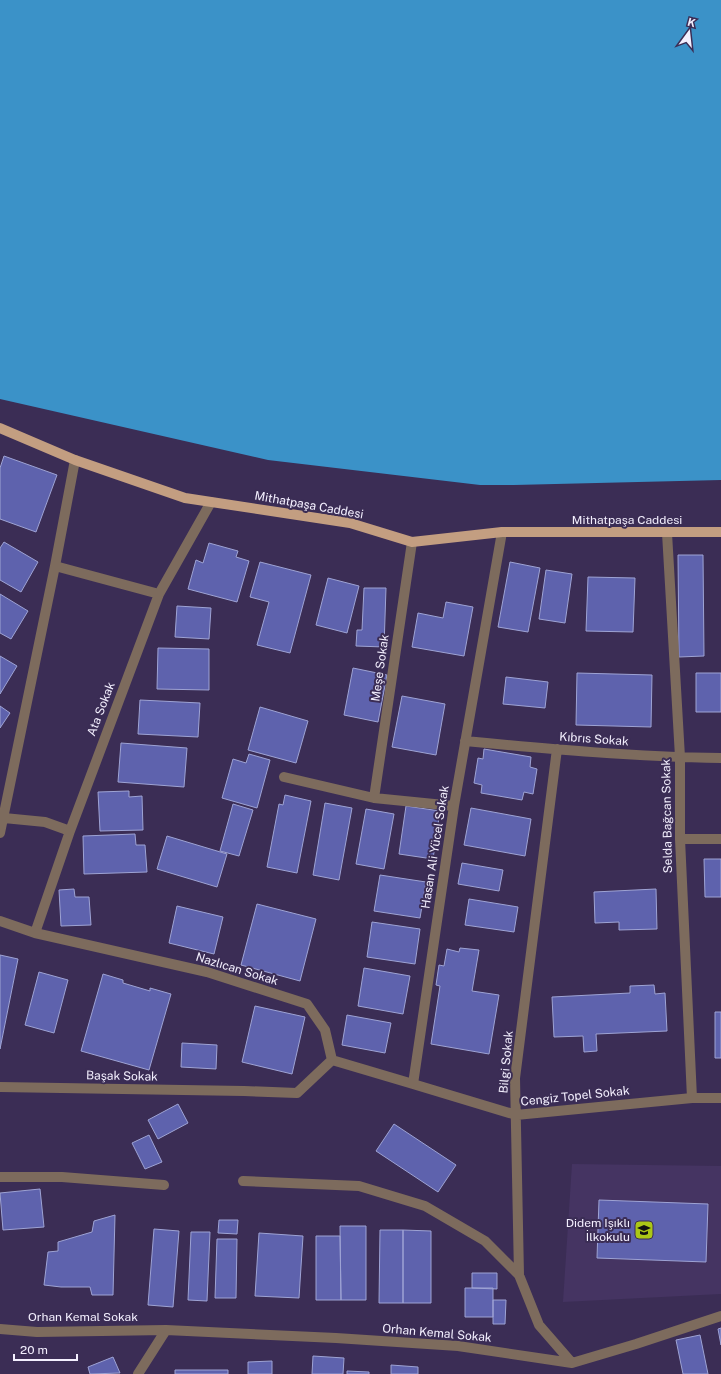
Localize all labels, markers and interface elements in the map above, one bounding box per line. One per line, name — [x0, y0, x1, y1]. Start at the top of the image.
north arrow — [669, 12, 709, 52]
text: K — [686, 16, 697, 29]
street label: Mithatpaşa Caddesi — [253, 489, 365, 521]
street label: Mithatpaşa Caddesi — [572, 513, 682, 527]
street label: Meşe Sokak — [368, 633, 392, 703]
street label: Ata Sokak — [84, 680, 118, 738]
street label: Kıbrıs Sokak — [559, 730, 629, 748]
street label: Selda Bağcan Sokak — [659, 758, 675, 873]
street label: Hasan Ali Yücel Sokak — [418, 784, 452, 910]
street label: Nazlıcan Sokak — [194, 950, 280, 988]
street label: Bilgi Sokak — [496, 1030, 516, 1094]
street label: Başak Sokak — [86, 1068, 158, 1084]
street label: Cengiz Topel Sokak — [520, 1083, 630, 1109]
place label: Didem Işıklı İlkokulu — [566, 1216, 630, 1244]
school or university icon: Didem Işıklı İlkokulu — [633, 1219, 655, 1241]
street label: Orhan Kemal Sokak — [28, 1310, 138, 1324]
street label: Orhan Kemal Sokak — [382, 1321, 493, 1345]
scale bar — [14, 1336, 77, 1362]
text: 20 m — [20, 1343, 48, 1357]

